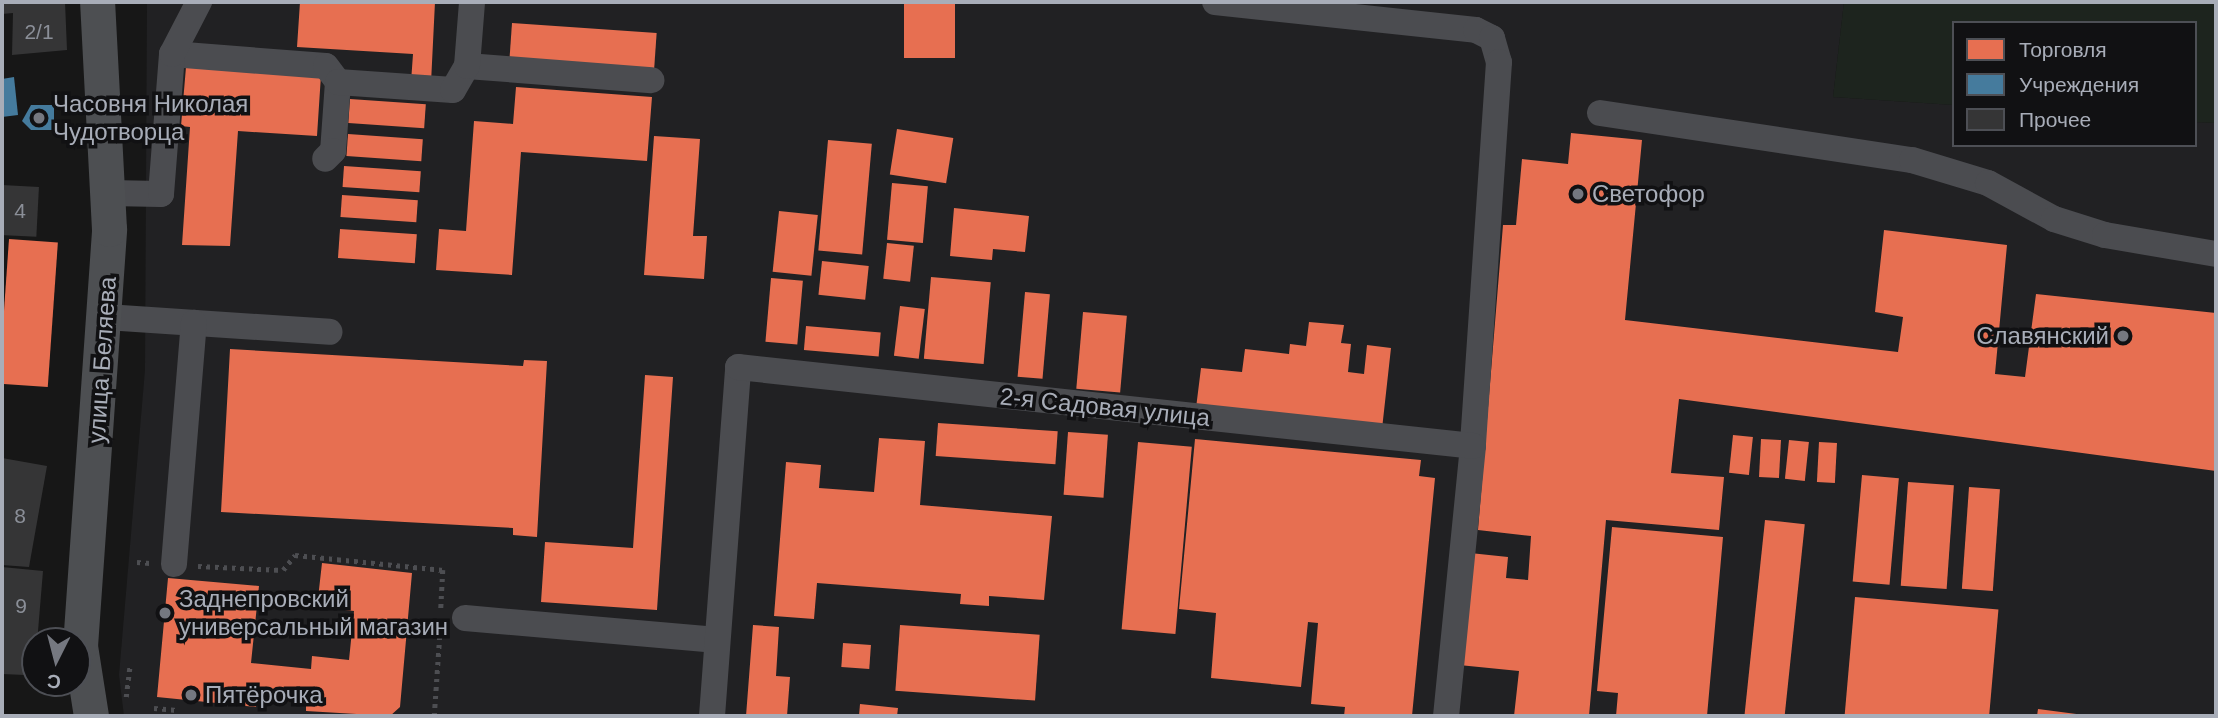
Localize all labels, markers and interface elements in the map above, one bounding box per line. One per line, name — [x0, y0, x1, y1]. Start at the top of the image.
house number: 2/1 — [24, 19, 54, 45]
legend — [1952, 21, 2197, 147]
text: Торговля — [2019, 38, 2107, 61]
text: Учреждения — [2019, 73, 2139, 96]
place label: Часовня Николая Чудотворца — [53, 90, 248, 146]
text: Прочее — [2019, 108, 2091, 131]
marker: Часовня Николая Чудотворца — [31, 110, 47, 126]
place label: Светофор — [1592, 180, 1705, 208]
marker: Светофор — [1570, 186, 1586, 202]
house number: 4 — [14, 198, 26, 224]
street label: улица Беляева — [82, 276, 122, 444]
place label: Славянский — [1976, 322, 2109, 350]
marker: Славянский — [2115, 328, 2131, 344]
street label: 2-я Садовая улица — [999, 382, 1211, 432]
house number: 8 — [14, 503, 26, 529]
place label: Заднепровский универсальный магазин — [179, 585, 448, 641]
house number: 9 — [15, 593, 27, 619]
marker: Заднепровский универсальный магазин — [157, 605, 173, 621]
north arrow — [21, 627, 91, 697]
text: С — [46, 670, 62, 693]
place label: Пятёрочка — [205, 681, 323, 709]
marker: Пятёрочка — [183, 687, 199, 703]

